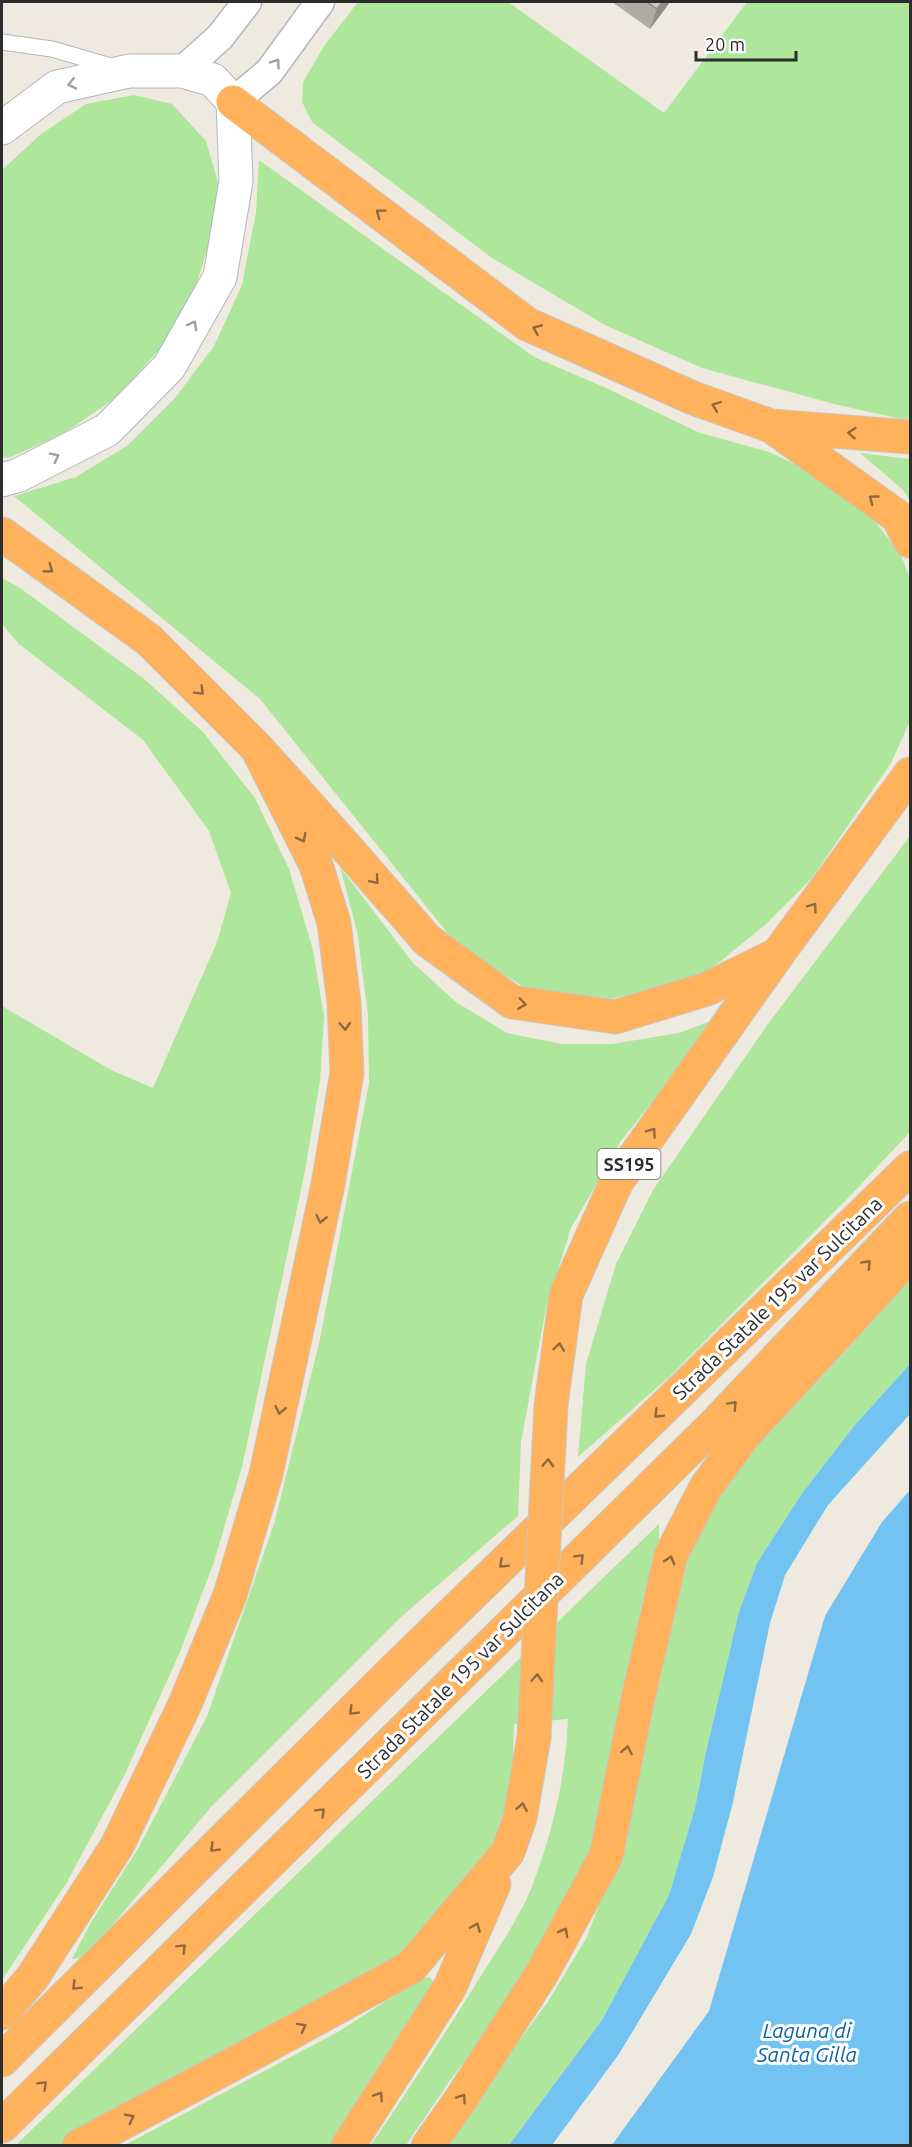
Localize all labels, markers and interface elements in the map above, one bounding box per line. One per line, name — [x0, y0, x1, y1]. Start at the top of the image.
scale bar — [696, 24, 796, 62]
text: 20 m — [705, 34, 745, 54]
one-way arrow — [268, 58, 279, 69]
one-way arrow — [67, 76, 77, 89]
one-way arrow — [376, 210, 387, 221]
one-way arrow — [185, 321, 197, 331]
one-way arrow — [533, 324, 544, 336]
one-way arrow — [711, 401, 722, 414]
one-way arrow — [848, 427, 857, 440]
one-way arrow — [48, 452, 59, 464]
one-way arrow — [868, 495, 879, 506]
one-way arrow — [42, 561, 53, 572]
one-way arrow — [192, 684, 203, 695]
one-way arrow — [295, 832, 307, 843]
one-way arrow — [368, 873, 379, 884]
one-way arrow — [806, 903, 817, 914]
one-way arrow — [518, 997, 527, 1009]
one-way arrow — [339, 1022, 351, 1031]
one-way arrow — [644, 1128, 655, 1139]
road number: SS195 — [598, 1149, 660, 1179]
street label: Strada Statale 195 var Sulcitana — [668, 1192, 886, 1404]
one-way arrow — [315, 1214, 328, 1224]
one-way arrow — [860, 1260, 871, 1270]
one-way arrow — [552, 1342, 564, 1351]
one-way arrow — [726, 1402, 737, 1412]
one-way arrow — [274, 1404, 287, 1414]
one-way arrow — [654, 1406, 665, 1417]
one-way arrow — [541, 1458, 554, 1467]
one-way arrow — [572, 1554, 583, 1565]
one-way arrow — [663, 1555, 675, 1566]
one-way arrow — [499, 1557, 509, 1568]
street label: Strada Statale 195 var Sulcitana — [352, 1567, 568, 1783]
one-way arrow — [531, 1674, 544, 1683]
one-way arrow — [349, 1704, 359, 1715]
one-way arrow — [620, 1745, 633, 1755]
one-way arrow — [515, 1803, 527, 1812]
one-way arrow — [314, 1808, 325, 1819]
one-way arrow — [211, 1841, 222, 1852]
one-way arrow — [469, 1923, 481, 1934]
one-way arrow — [557, 1928, 569, 1938]
one-way arrow — [175, 1945, 186, 1956]
one-way arrow — [72, 1978, 83, 1989]
water label: Laguna di Santa Gilla — [756, 2018, 857, 2066]
one-way arrow — [296, 2022, 307, 2034]
one-way arrow — [37, 2081, 47, 2092]
one-way arrow — [372, 2092, 383, 2103]
one-way arrow — [454, 2093, 465, 2104]
one-way arrow — [124, 2114, 134, 2125]

